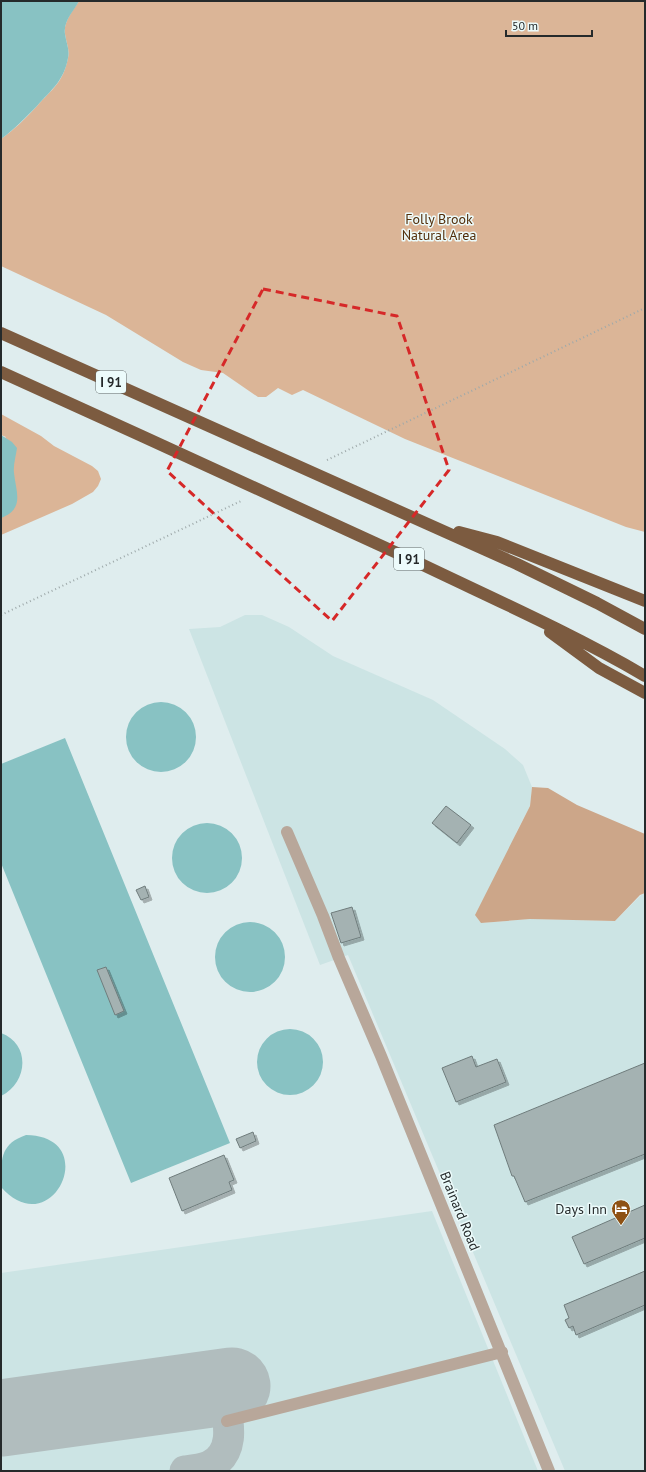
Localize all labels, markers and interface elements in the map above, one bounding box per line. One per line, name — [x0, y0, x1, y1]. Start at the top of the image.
scale bar — [506, 12, 592, 38]
text: 50 m — [512, 18, 538, 33]
park label: Folly Brook Natural Area — [402, 210, 476, 244]
road number: I 91 — [96, 371, 126, 393]
road number: I 91 — [394, 548, 424, 570]
street label: Brainard Road — [436, 1169, 484, 1253]
hotel icon: Days Inn — [610, 1198, 632, 1226]
place label: Days Inn — [555, 1200, 607, 1218]

